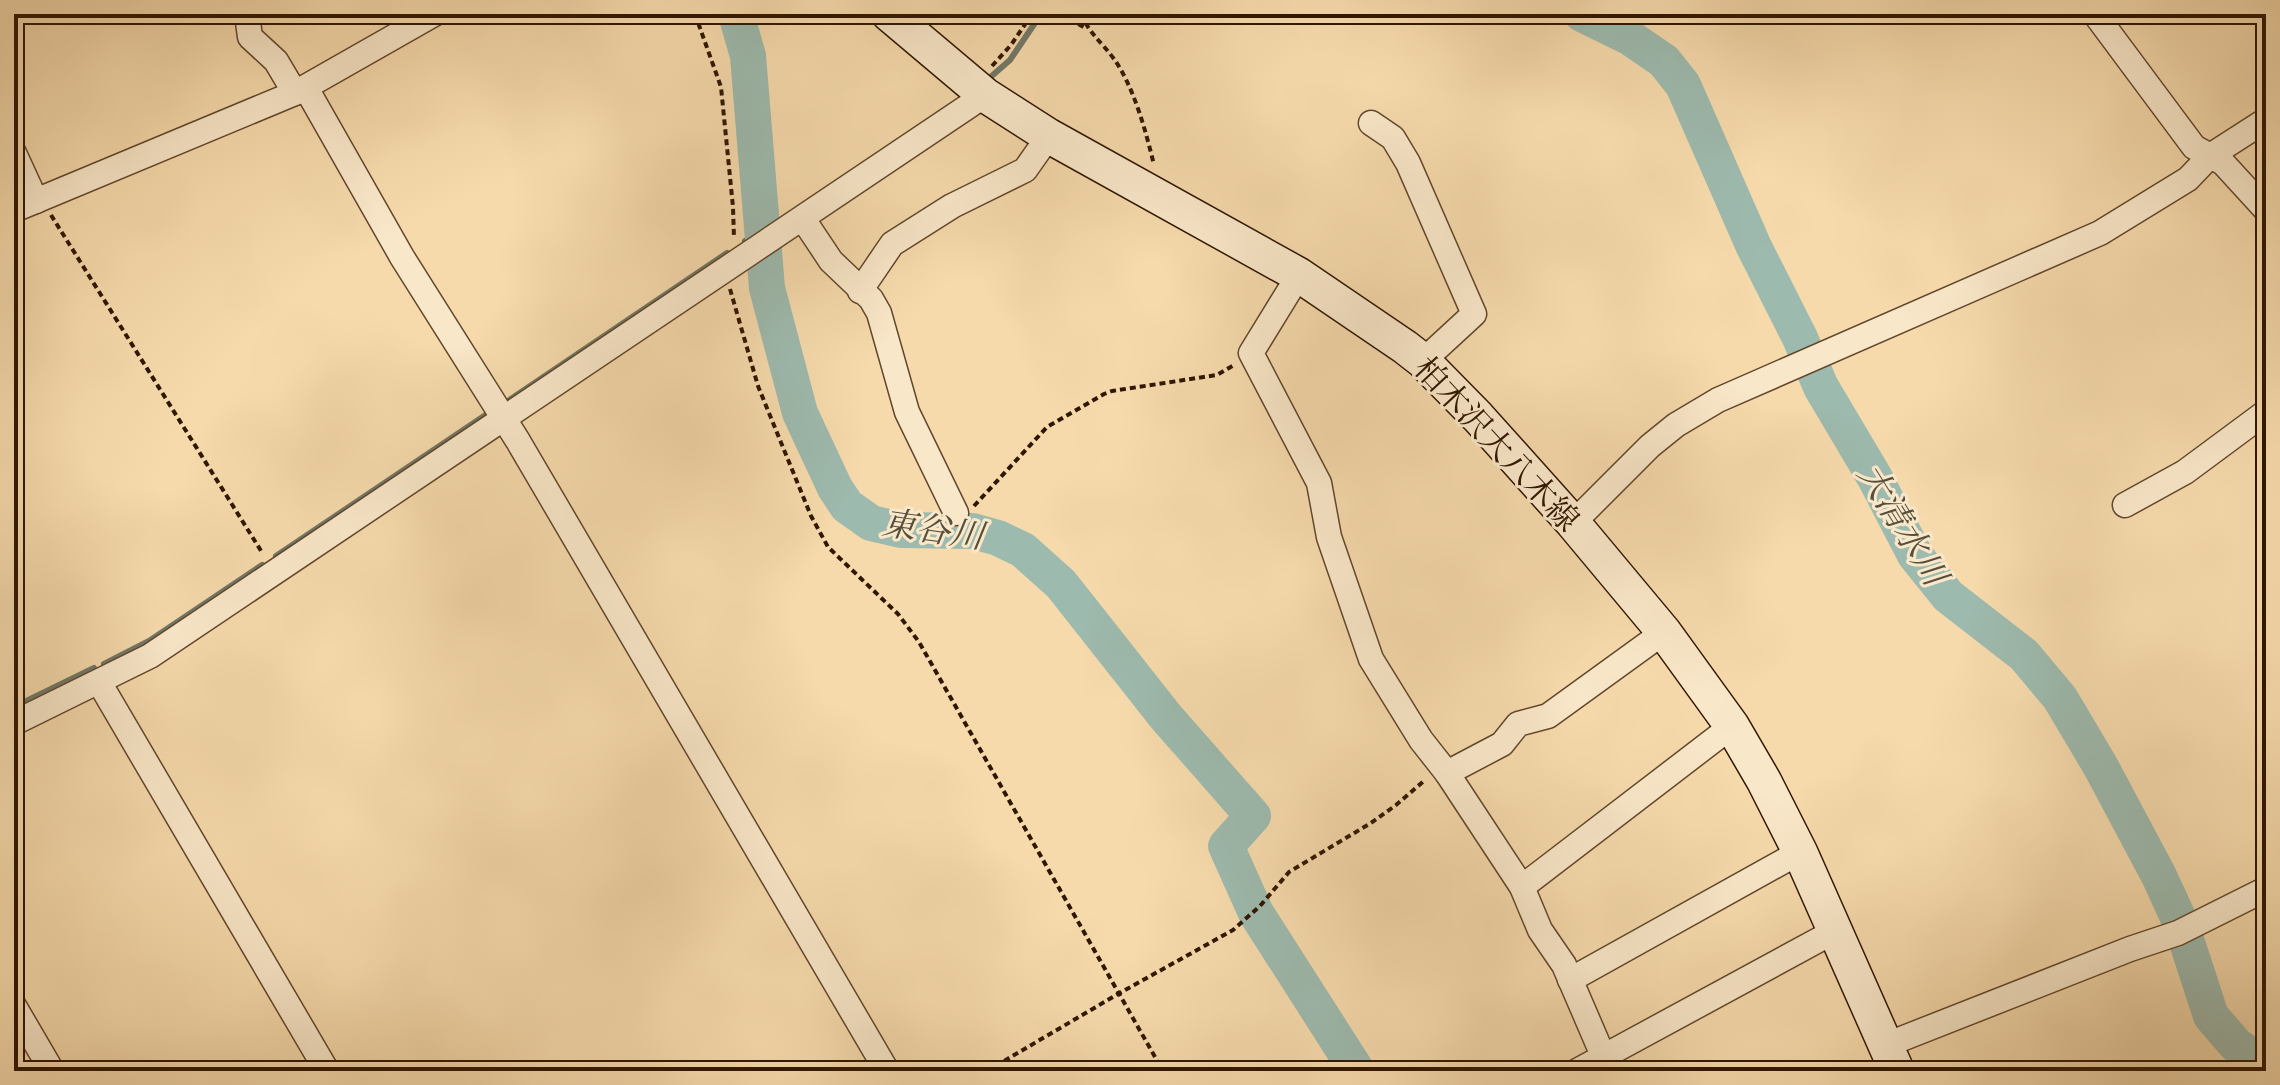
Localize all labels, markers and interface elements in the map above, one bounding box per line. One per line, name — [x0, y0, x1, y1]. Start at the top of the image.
street label: 柏木沢大八木線 — [1407, 351, 1585, 539]
water label: 大清水川 — [1850, 457, 1956, 596]
water label: 東谷川 — [880, 505, 990, 556]

